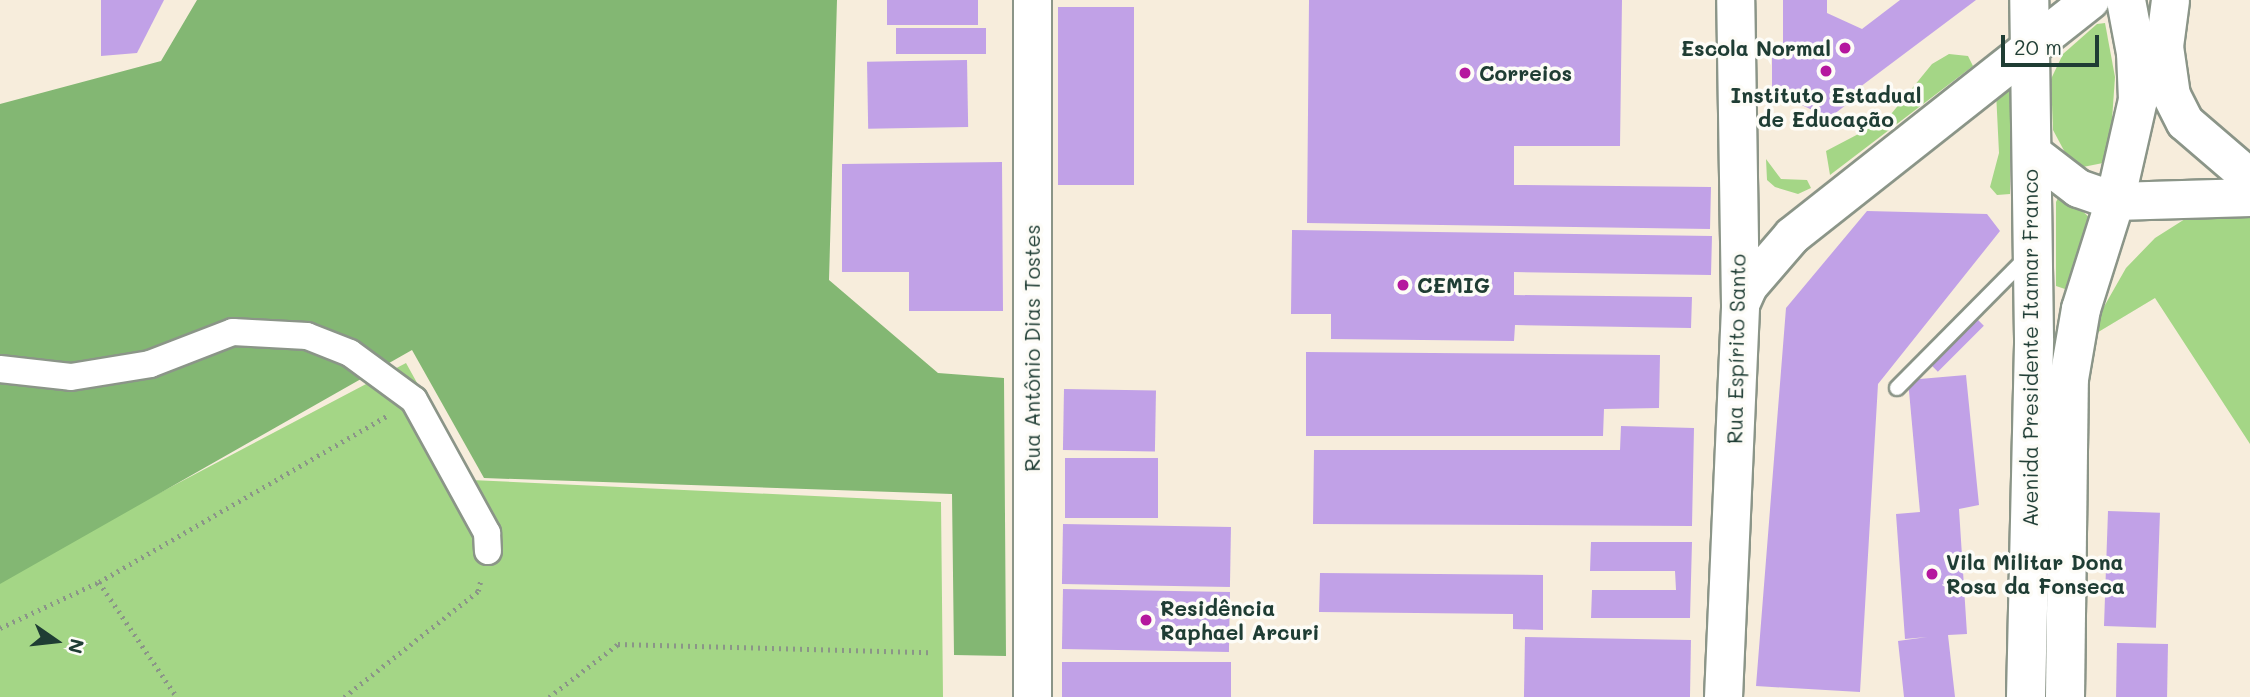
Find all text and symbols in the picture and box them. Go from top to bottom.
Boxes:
scale bar [2005,21,2103,65]
text: 20 m [2014,33,2062,60]
place label: Escola Normal [1681,35,1831,61]
marker: Escola Normal [1837,40,1853,56]
place label: Correios [1479,60,1572,86]
marker: Instituto Estadual de Educação [1818,63,1834,79]
marker: Correios [1457,65,1473,81]
place label: Instituto Estadual de Educação [1731,82,1921,132]
street label: Avenida Presidente Itamar Franco [2017,169,2043,527]
street label: Rua Antônio Dias Tostes [1019,224,1045,472]
street label: Rua Espírito Santo [1722,254,1750,444]
place label: CEMIG [1417,272,1490,298]
marker: CEMIG [1395,277,1411,293]
place label: Vila Militar Dona Rosa da Fonseca [1946,549,2125,599]
marker: Vila Militar Dona Rosa da Fonseca [1924,566,1940,582]
place label: Residência Raphael Arcuri [1160,595,1320,645]
north arrow [21,606,91,676]
marker: Residência Raphael Arcuri [1138,612,1154,628]
text: N [63,636,91,656]

